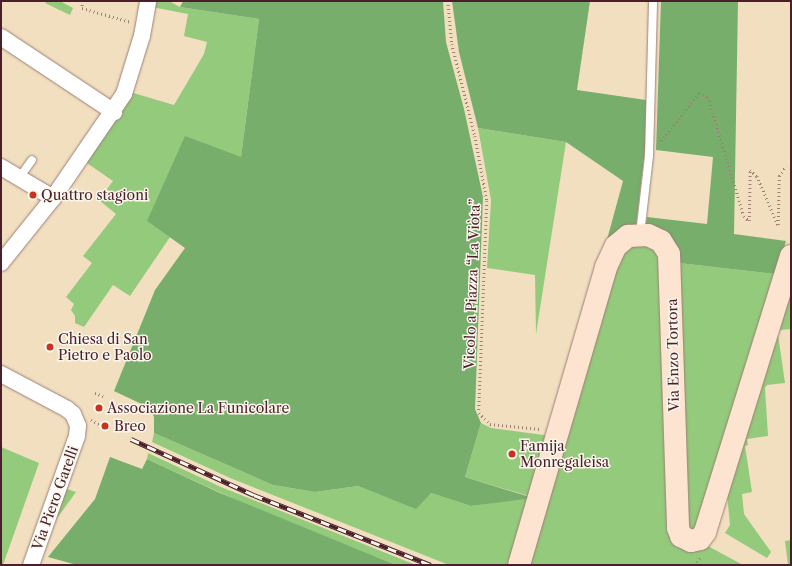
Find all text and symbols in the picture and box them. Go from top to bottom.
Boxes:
place label: Quattro stagioni [41,187,148,203]
marker: Quattro stagioni [28,190,38,200]
street label: Vicolo a Piazza “La Viòta” [461,198,483,370]
street label: Via Enzo Tortora [664,298,682,412]
place label: Chiesa di San Pietro e Paolo [58,331,152,364]
marker: Chiesa di San Pietro e Paolo [45,342,55,352]
place label: Associazione La Funicolare [107,400,290,416]
marker: Associazione La Funicolare [94,403,104,413]
place label: Breo [114,418,146,434]
marker: Breo [99,420,111,432]
place label: Famija Monregaleisa [520,438,609,470]
street label: Via Piero Garelli [28,444,82,552]
marker: Famija Monregaleisa [507,449,517,459]

